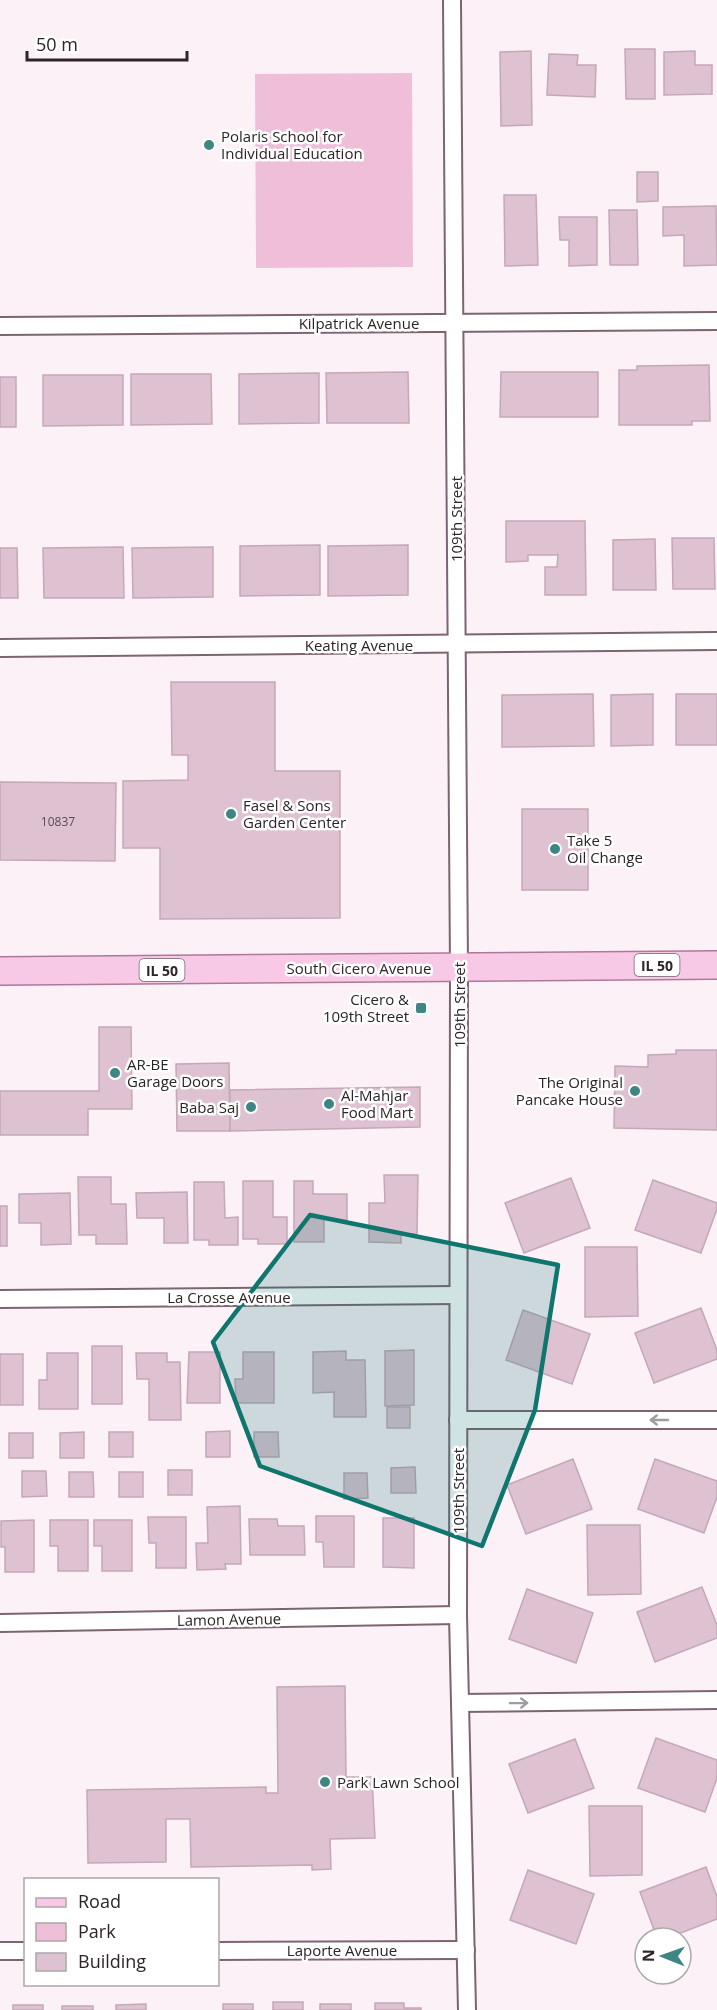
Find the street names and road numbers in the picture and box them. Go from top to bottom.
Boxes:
street label: Kilpatrick Avenue [299,313,419,333]
street label: 109th Street [446,476,466,562]
street label: Keating Avenue [305,635,413,655]
road number: IL 50 [634,954,680,976]
street label: South Cicero Avenue [286,958,432,978]
road number: IL 50 [140,959,184,981]
street label: 109th Street [449,962,469,1048]
street label: La Crosse Avenue [167,1287,291,1307]
street label: 109th Street [448,1448,468,1534]
street label: Lamon Avenue [177,1608,281,1630]
street label: Laporte Avenue [287,1940,397,1960]

